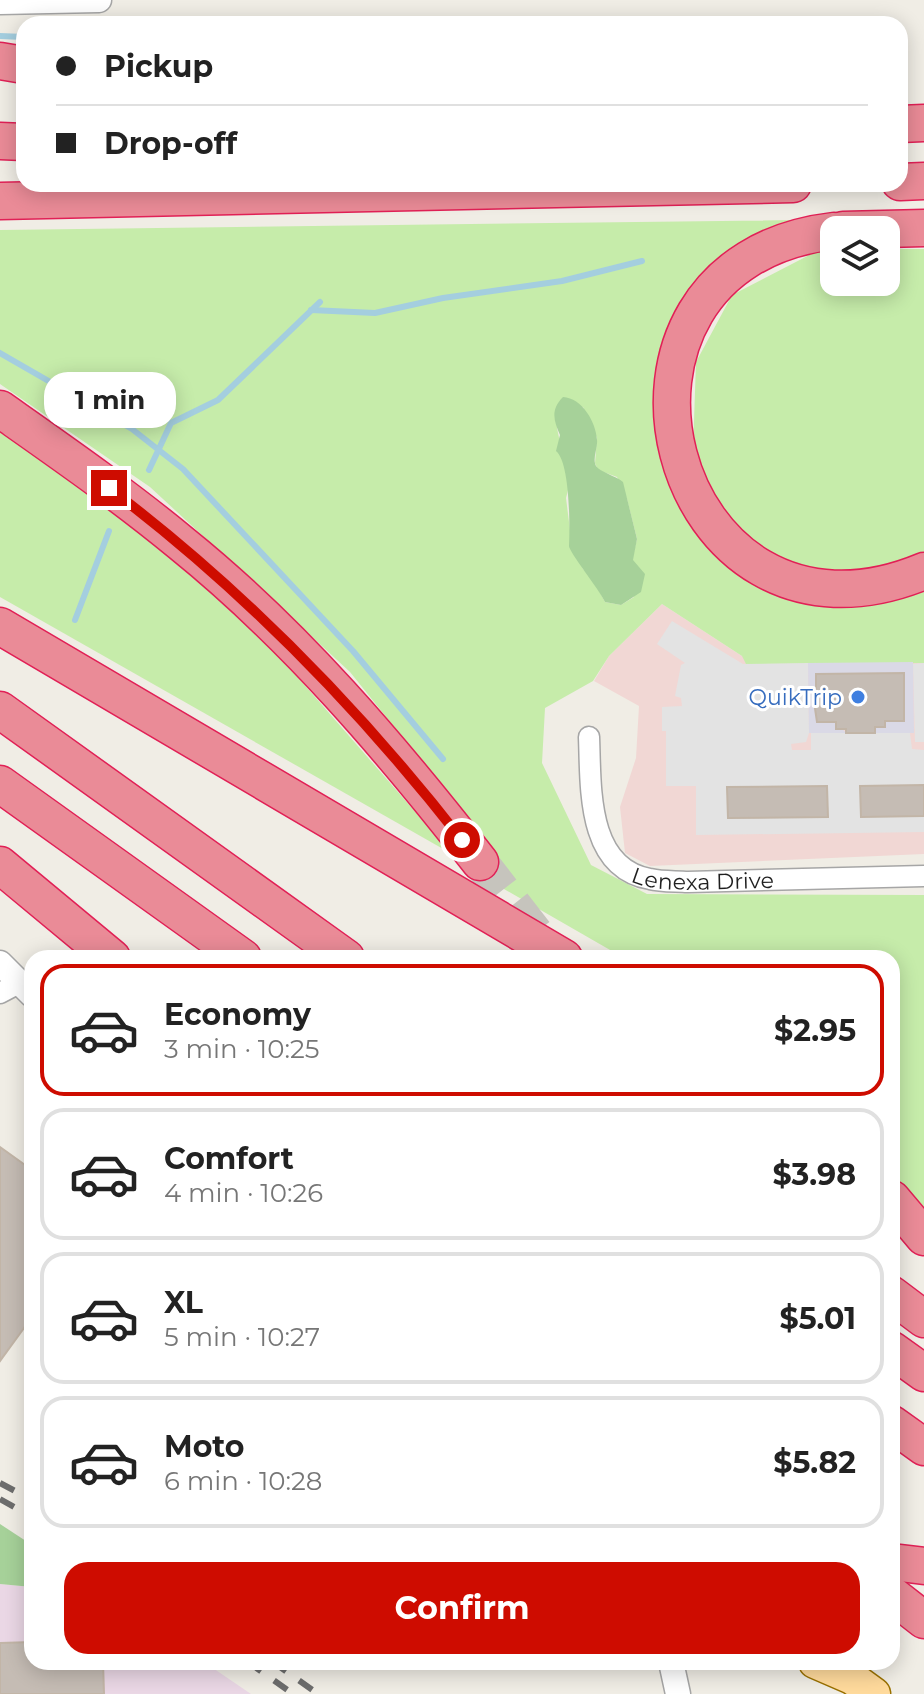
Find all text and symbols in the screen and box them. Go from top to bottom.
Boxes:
text: Pickup [104,48,213,85]
text: Drop-off [104,125,237,162]
map controls [820,216,900,296]
button: layers [820,216,900,296]
callout: 1 min [43,372,175,428]
text: 1 min [75,384,145,416]
route end [91,470,127,506]
place label: QuikTrip [749,684,842,711]
marker: QuikTrip [849,688,867,706]
route start [444,822,480,858]
street label: Lenexa Drive [628,861,774,896]
icon: car [68,994,140,1066]
text: Economy [164,996,311,1033]
text: $2.95 [774,1012,856,1049]
text: 3 min · 10:25 [164,1033,319,1065]
icon: car [68,1138,140,1210]
text: Comfort [164,1140,294,1177]
text: $3.98 [772,1156,856,1193]
text: 4 min · 10:26 [164,1177,323,1209]
icon: car [68,1282,140,1354]
text: XL [164,1284,203,1321]
text: $5.01 [780,1300,856,1337]
text: 5 min · 10:27 [164,1321,320,1353]
icon: car [68,1426,140,1498]
text: Moto [164,1428,245,1465]
text: $5.82 [773,1444,856,1481]
text: 6 min · 10:28 [164,1465,322,1497]
button: Confirm [64,1562,860,1654]

